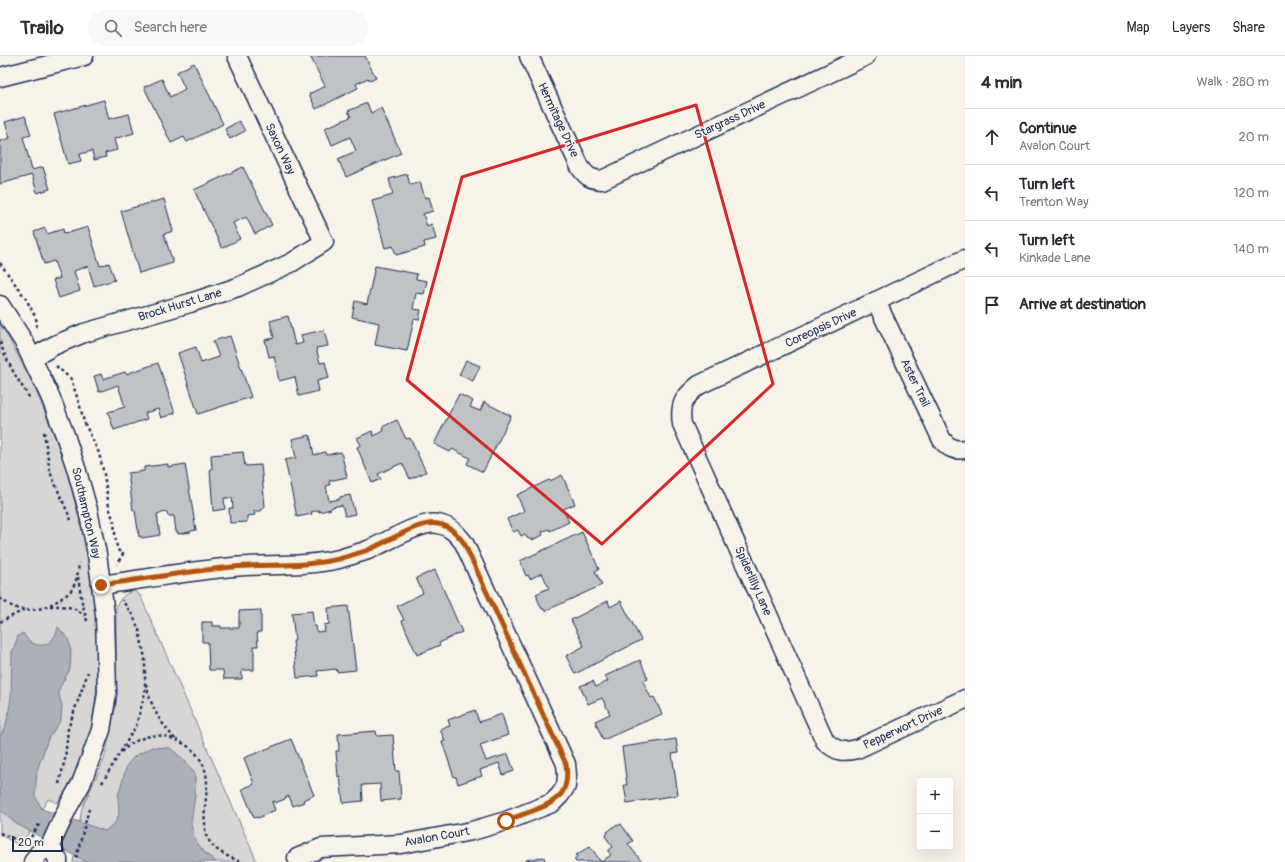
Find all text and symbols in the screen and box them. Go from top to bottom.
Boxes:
search box [88,10,368,46]
text: Trailo [20,16,64,40]
icon: search [102,17,124,39]
text: Search here [134,18,207,37]
text: Map [1127,19,1150,36]
text: Layers [1172,19,1210,36]
text: Share [1232,19,1265,36]
text: 4 min [981,72,1022,93]
text: Walk · 280 m [1196,74,1269,90]
street label: Hermitage Drive [534,80,582,160]
street label: Stargrass Drive [692,97,768,143]
text: Continue [1019,119,1077,138]
street label: Saxon Way [262,121,298,177]
icon: ahead [981,126,1003,148]
text: 20 m [1238,129,1269,145]
text: Avalon Court [1019,138,1090,154]
text: Turn left [1019,175,1075,194]
icon: left [981,182,1003,204]
text: 120 m [1233,185,1269,201]
text: Trenton Way [1019,194,1089,210]
text: Turn left [1019,231,1075,250]
icon: left [981,238,1003,260]
text: 140 m [1233,241,1269,257]
text: Kinkade Lane [1019,250,1090,266]
street label: Brock Hurst Lane [136,285,224,325]
icon: arrive [981,294,1003,316]
text: Arrive at destination [1019,295,1146,314]
street label: Coreopsis Drive [783,305,859,351]
street label: Aster Trail [897,356,933,410]
street label: Southampton Way [68,466,104,560]
street label: Spiderlilly Lane [731,544,775,618]
route end [92,576,110,594]
street label: Pepperwort Drive [861,703,945,753]
map controls [917,778,953,850]
button: + [917,778,953,814]
route start [497,812,515,830]
button: − [917,814,953,850]
street label: Avalon Court [403,824,471,850]
scale bar [12,834,63,853]
text: 20 m [18,836,44,849]

